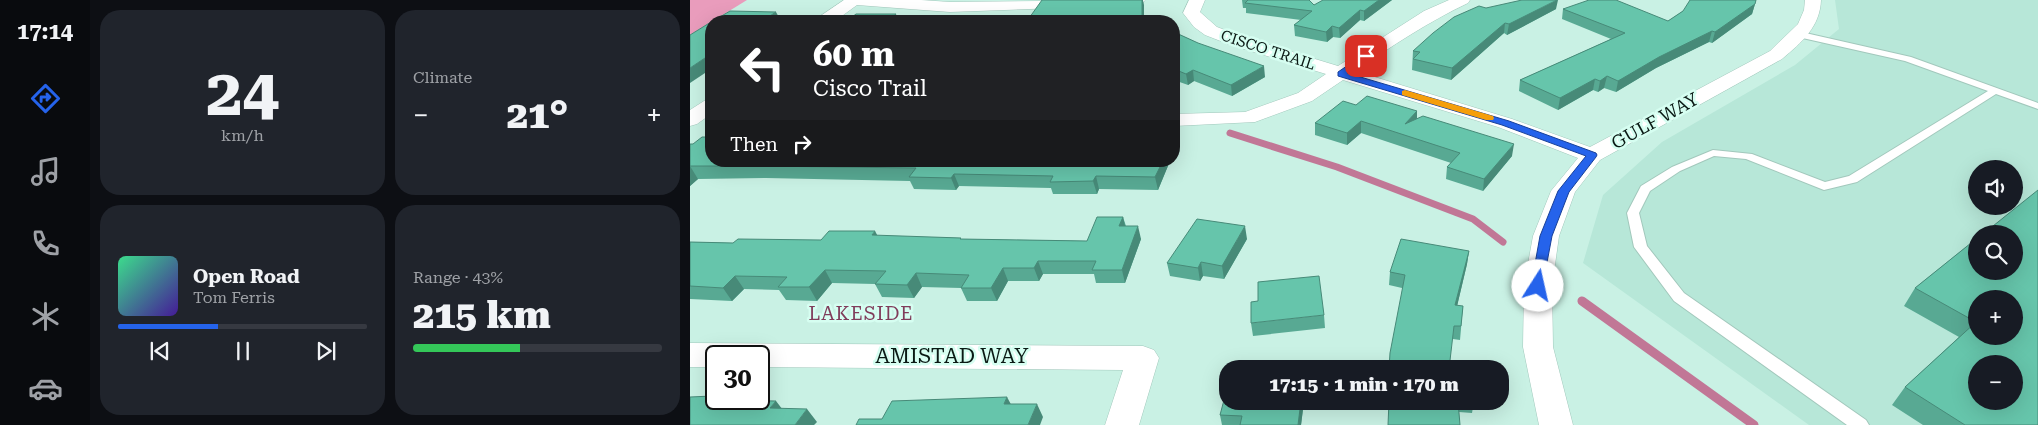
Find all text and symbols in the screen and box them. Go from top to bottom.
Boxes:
text: 17:14 [17,19,73,44]
street label: CISCO TRAIL [1219,26,1317,74]
text: 60 m [813,34,895,75]
icon: left [730,35,795,100]
pin [1345,35,1387,77]
icon: arrive [1352,42,1380,70]
text: 24 [206,55,279,131]
text: Climate [413,68,472,87]
text: Cisco Trail [813,76,927,101]
icon: directions [28,81,63,116]
street label: GULF WAY [1607,88,1703,153]
text: 21° [507,93,568,137]
text: − [413,99,429,132]
text: + [646,99,662,132]
text: km/h [221,126,264,145]
icon: right [788,130,816,158]
text: Then [730,133,778,156]
icon: music [28,154,63,189]
map controls [1968,160,2023,410]
button: sound [1968,160,2023,215]
button: search [1968,225,2023,280]
icon: phone [28,226,63,261]
position arrow [1511,259,1563,311]
text: Open Road [193,265,300,288]
text: Range · 43% [413,268,503,287]
text: Tom Ferris [193,288,275,307]
button: + [1968,290,2023,345]
text: 215 km [413,293,551,337]
icon: climate [28,299,63,334]
district label: LAKESIDE [808,302,914,325]
icon: previous [146,337,174,365]
icon: pause [229,337,257,365]
icon: next [312,337,340,365]
street label: AMISTAD WAY [875,344,1029,368]
speed limit sign: 30 [705,345,770,410]
button: − [1968,355,2023,410]
icon: car [28,371,63,406]
text: 17:15 · 1 min · 170 m [1269,373,1459,396]

